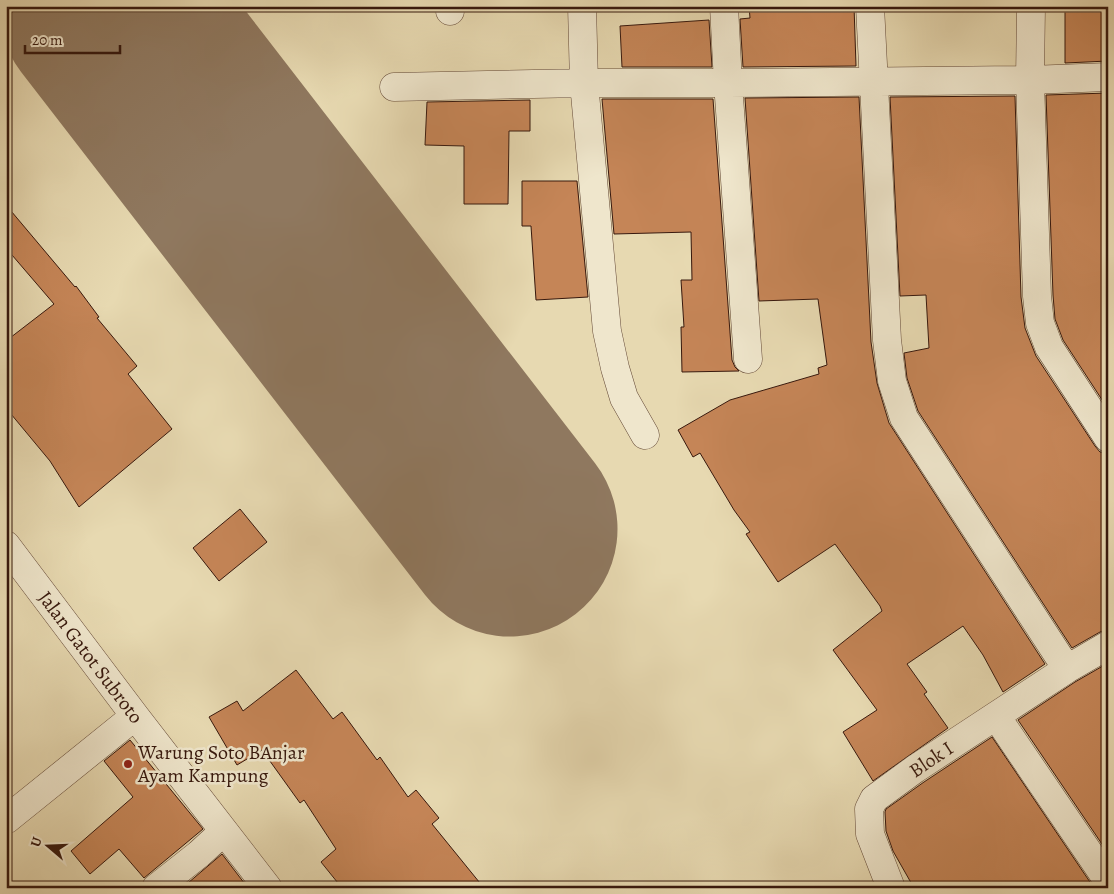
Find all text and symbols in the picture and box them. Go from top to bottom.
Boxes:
scale bar [25,22,120,54]
text: 20 m [32,30,63,50]
street label: Jalan Gatot Subroto [32,585,149,729]
street label: Blok I [904,735,959,784]
place label: Warung Soto BAnjar Ayam Kampung [137,739,305,789]
marker: Warung Soto BAnjar Ayam Kampung [122,758,134,770]
north arrow [22,822,72,872]
text: U [26,834,47,849]

